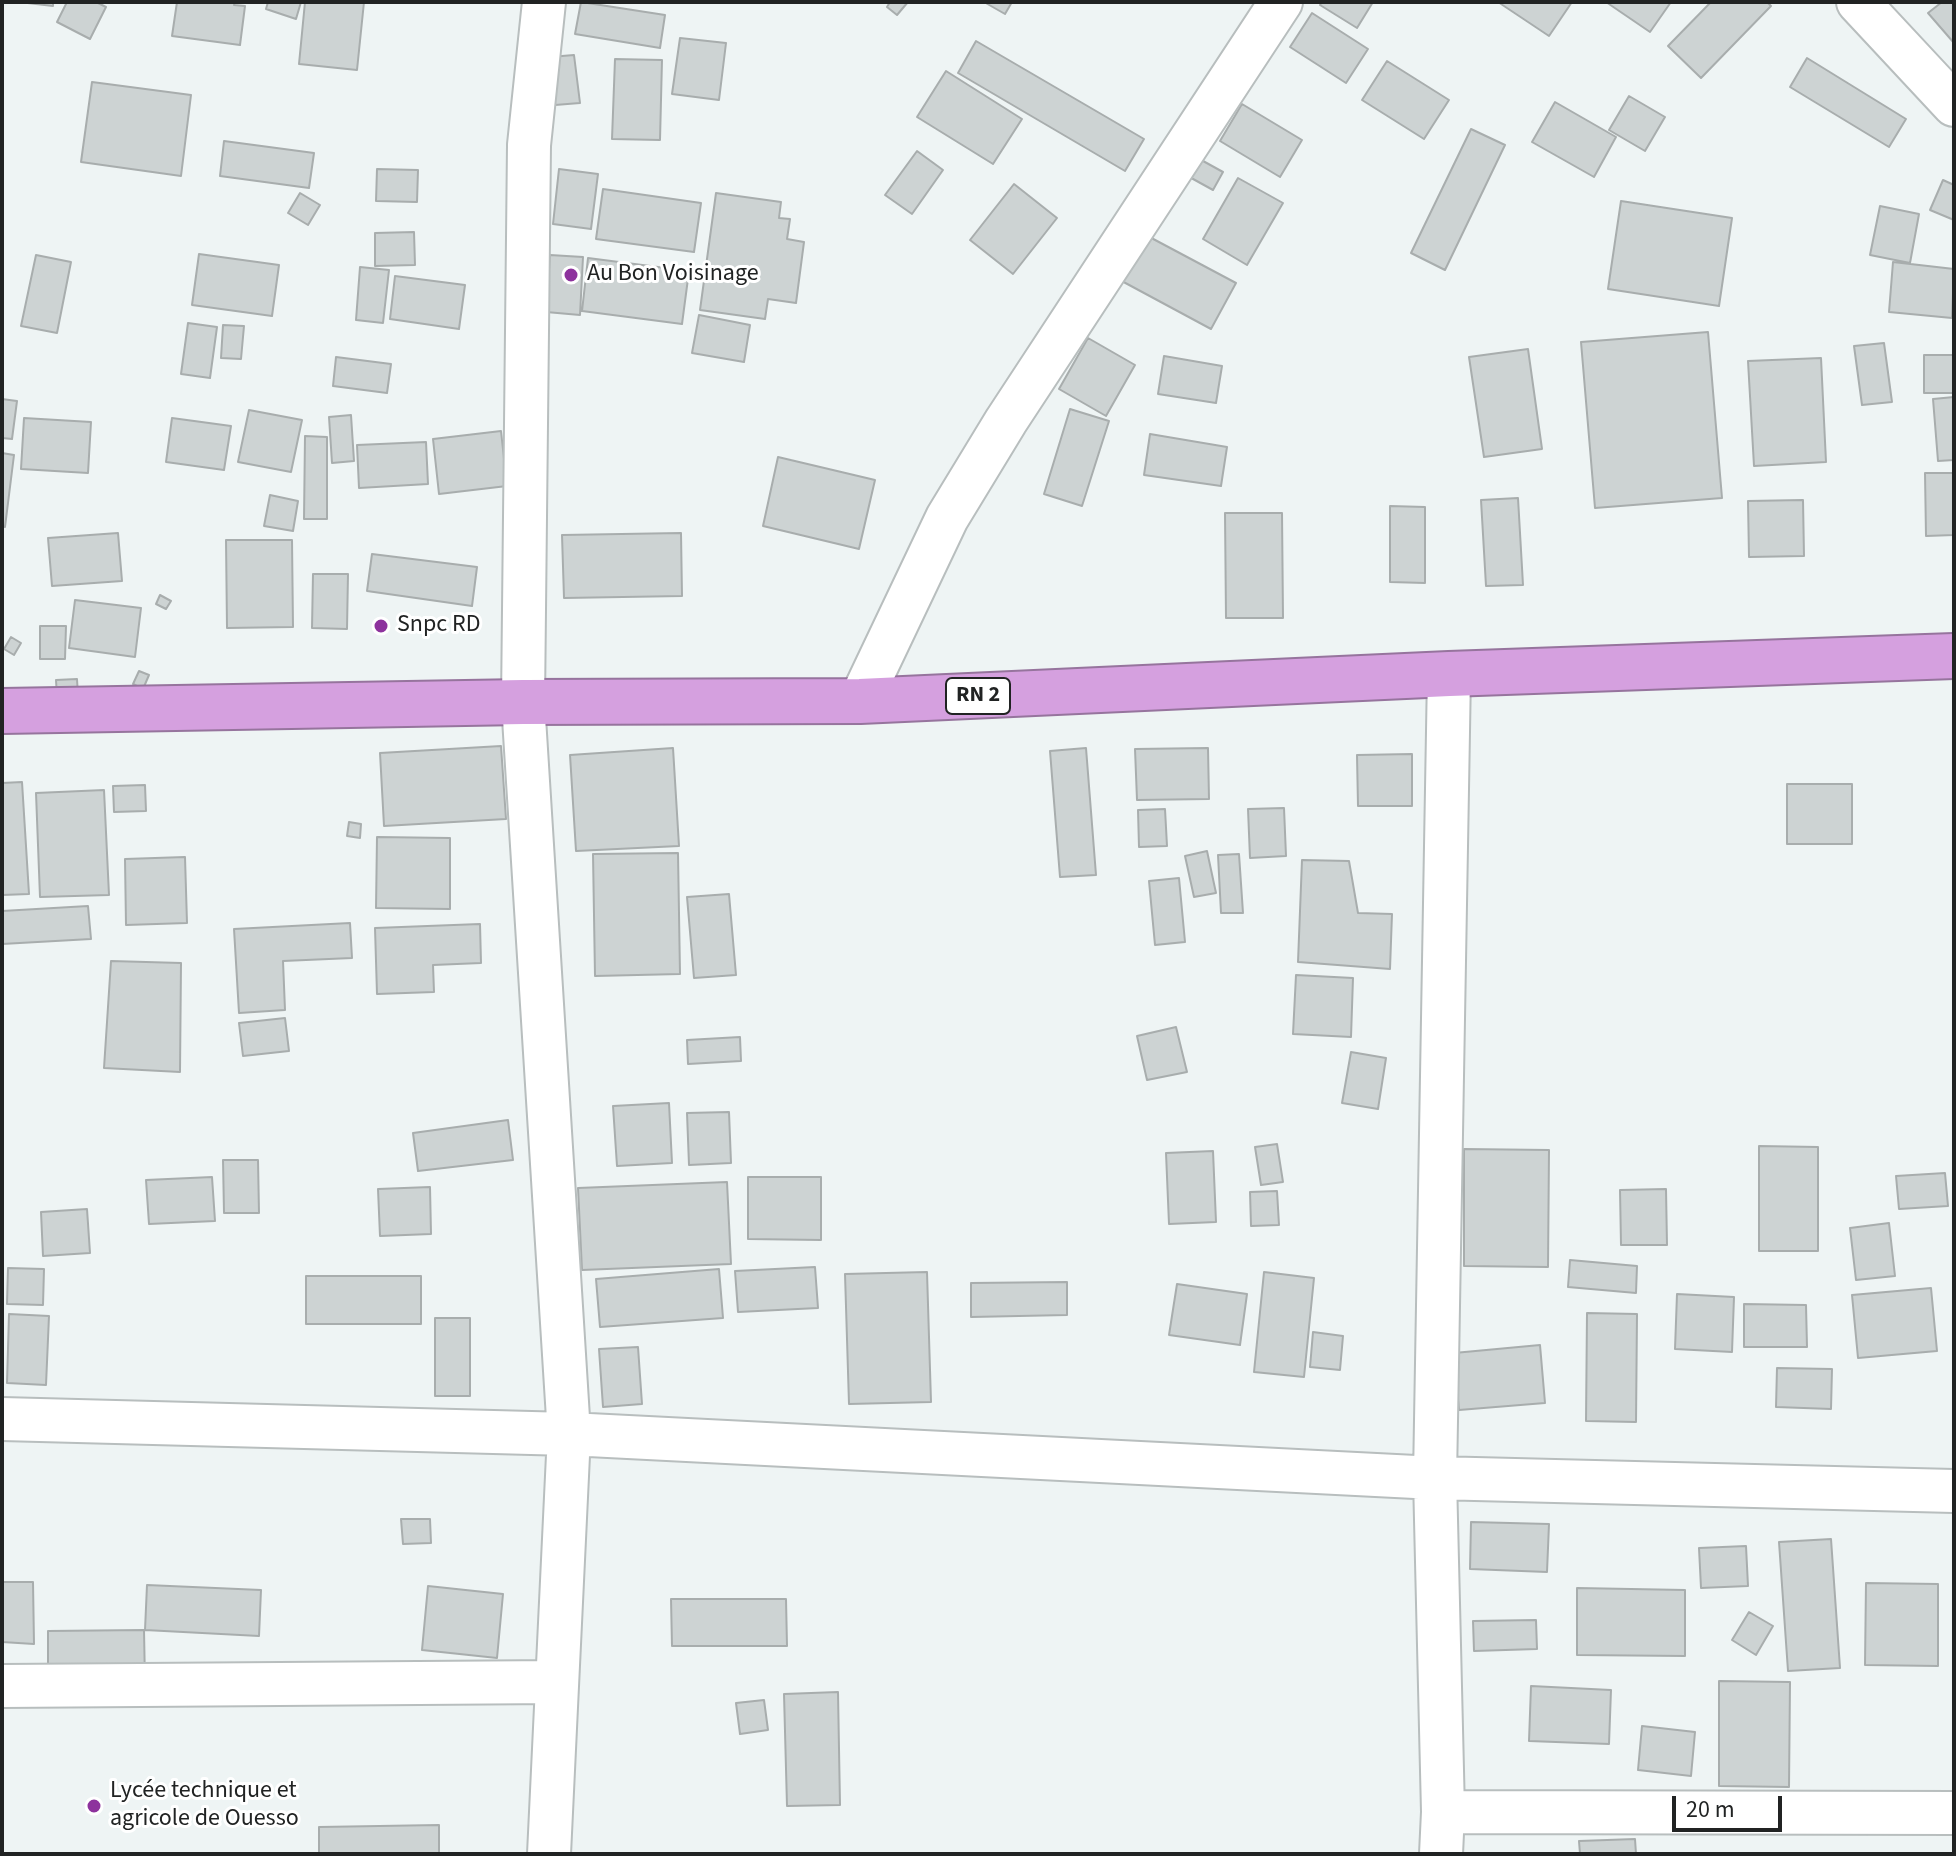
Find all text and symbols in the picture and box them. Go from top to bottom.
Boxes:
place label: Au Bon Voisinage [587,261,759,289]
marker: Au Bon Voisinage [562,266,580,284]
place label: Snpc RD [397,612,480,640]
marker: Snpc RD [372,617,390,635]
road number: RN 2 [946,678,1010,714]
place label: Lycée technique et agricole de Ouesso [110,1778,299,1834]
scale bar [1676,1780,1786,1830]
text: 20 m [1686,1792,1735,1827]
marker: Lycée technique et agricole de Ouesso [85,1797,103,1815]

